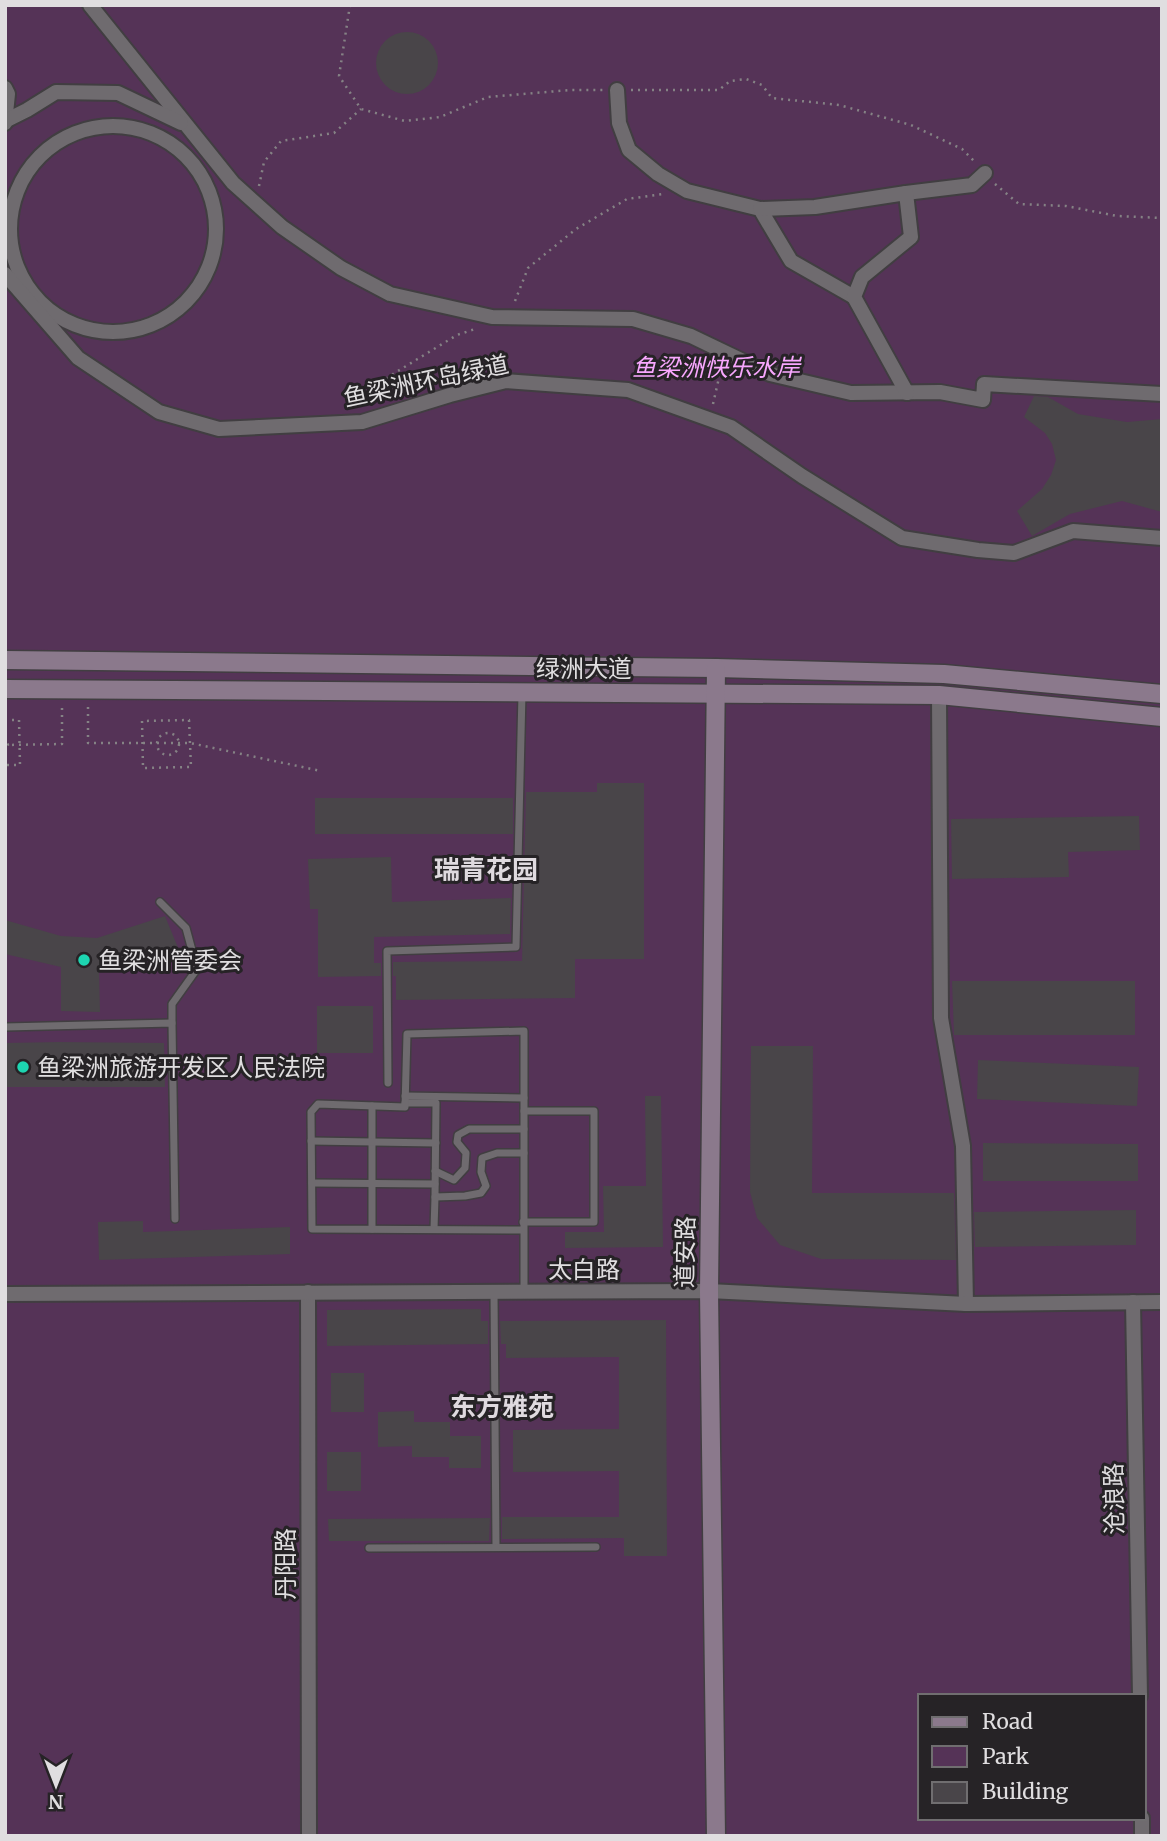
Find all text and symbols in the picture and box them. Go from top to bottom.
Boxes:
street label: 鱼梁洲环岛绿道 [341,348,511,414]
park label: 鱼梁洲快乐水岸 [632,352,802,383]
street label: 绿洲大道 [536,653,632,684]
district label: 瑞青花园 [434,853,538,886]
place label: 鱼梁洲管委会 [98,945,242,976]
marker: 鱼梁洲管委会 [76,952,92,968]
place label: 鱼梁洲旅游开发区人民法院 [37,1052,325,1083]
marker: 鱼梁洲旅游开发区人民法院 [15,1059,31,1075]
street label: 道安路 [669,1216,701,1288]
street label: 太白路 [548,1254,620,1285]
district label: 东方雅苑 [450,1390,554,1423]
street label: 沧浪路 [1098,1463,1130,1535]
street label: 丹阳路 [270,1528,301,1600]
legend [918,1694,1146,1820]
text: Road [982,1708,1033,1735]
text: Park [982,1743,1029,1770]
north arrow [21,1750,91,1820]
text: Building [982,1778,1069,1805]
text: N [48,1790,64,1814]

